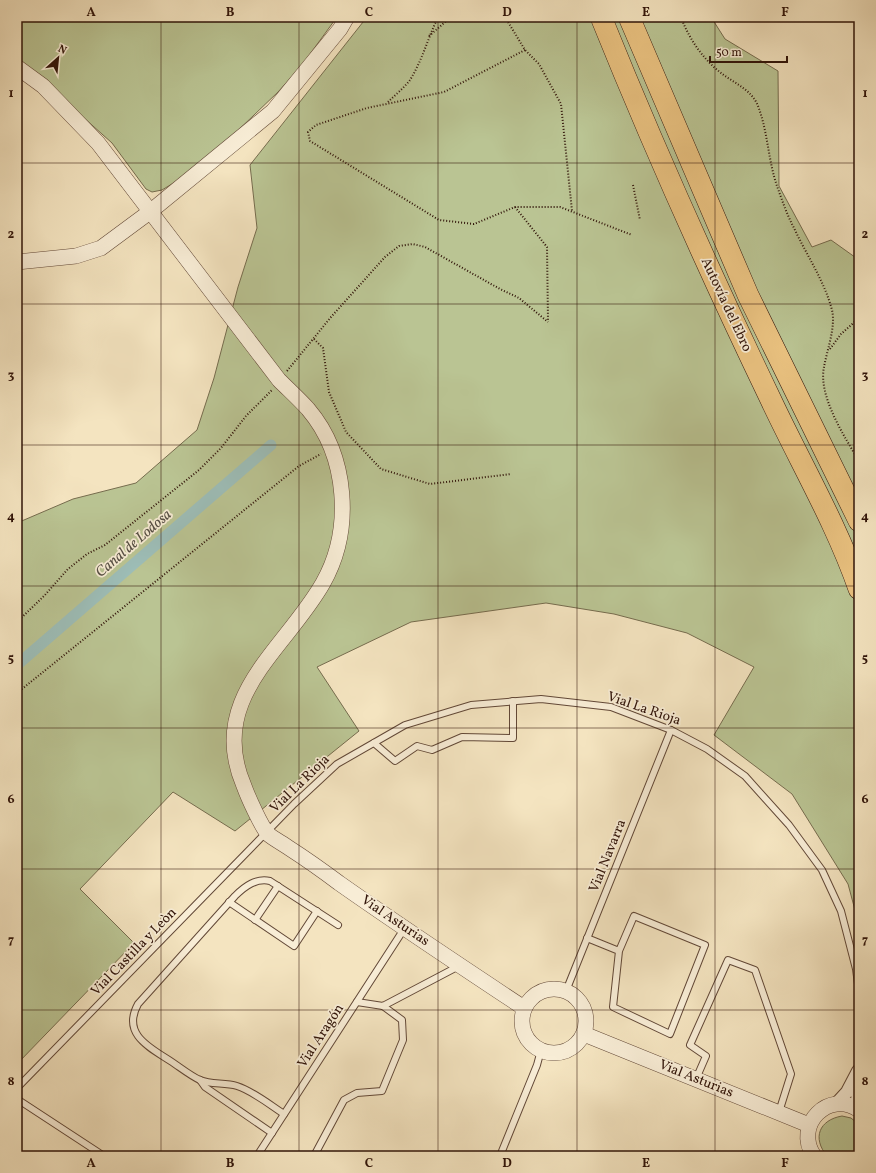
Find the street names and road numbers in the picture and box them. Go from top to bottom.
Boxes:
street label: Autovía del Ebro [696,255,756,355]
street label: Vial La Rioja [605,688,683,731]
street label: Vial La Rioja [266,750,334,818]
street label: Vial Navarra [585,817,631,895]
street label: Vial Asturias [357,891,433,951]
street label: Vial Castilla y Leòn [87,904,181,1000]
street label: Vial Aragón [293,1000,349,1072]
street label: Vial Asturias [656,1055,736,1103]

